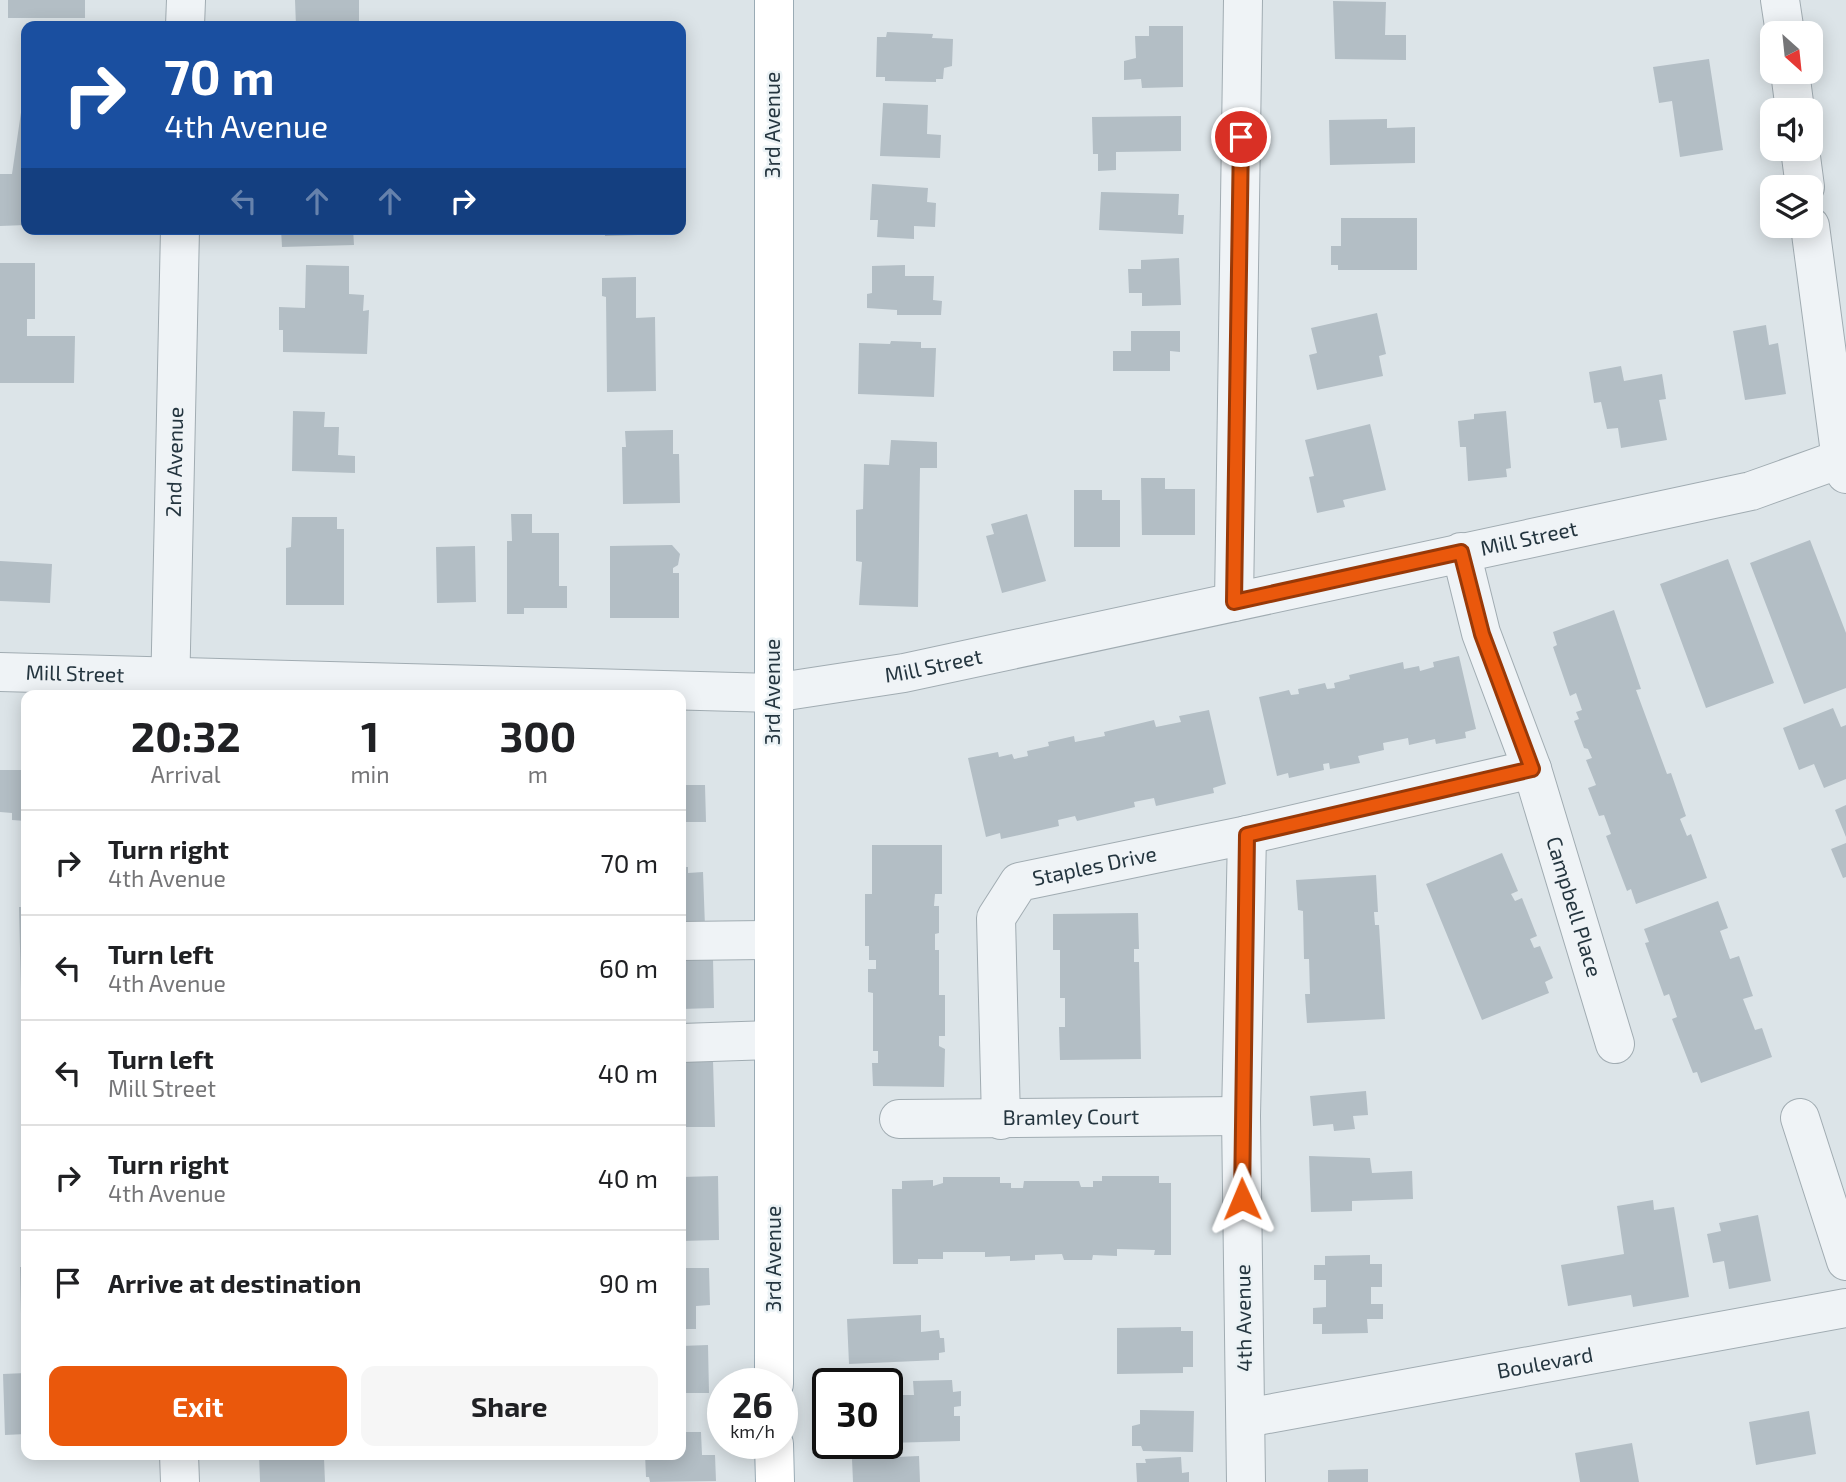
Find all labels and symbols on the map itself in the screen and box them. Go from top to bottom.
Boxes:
north arrow [1760,21,1824,84]
street label: 3rd Avenue [759,72,784,178]
pin [1211,107,1271,167]
street label: 2nd Avenue [160,406,187,518]
street label: Mill Street [1478,515,1579,560]
street label: 3rd Avenue [759,639,784,745]
street label: Mill Street [883,643,984,687]
street label: Mill Street [25,659,125,686]
street label: Campbell Place [1542,833,1608,980]
street label: Staples Drive [1030,840,1159,890]
street label: Bramley Court [1003,1103,1139,1129]
position arrow [1205,1162,1279,1236]
street label: 3rd Avenue [760,1206,785,1312]
street label: 4th Avenue [1229,1264,1256,1372]
street label: Boulevard [1495,1341,1595,1383]
speed limit sign: 30 [812,1368,903,1459]

